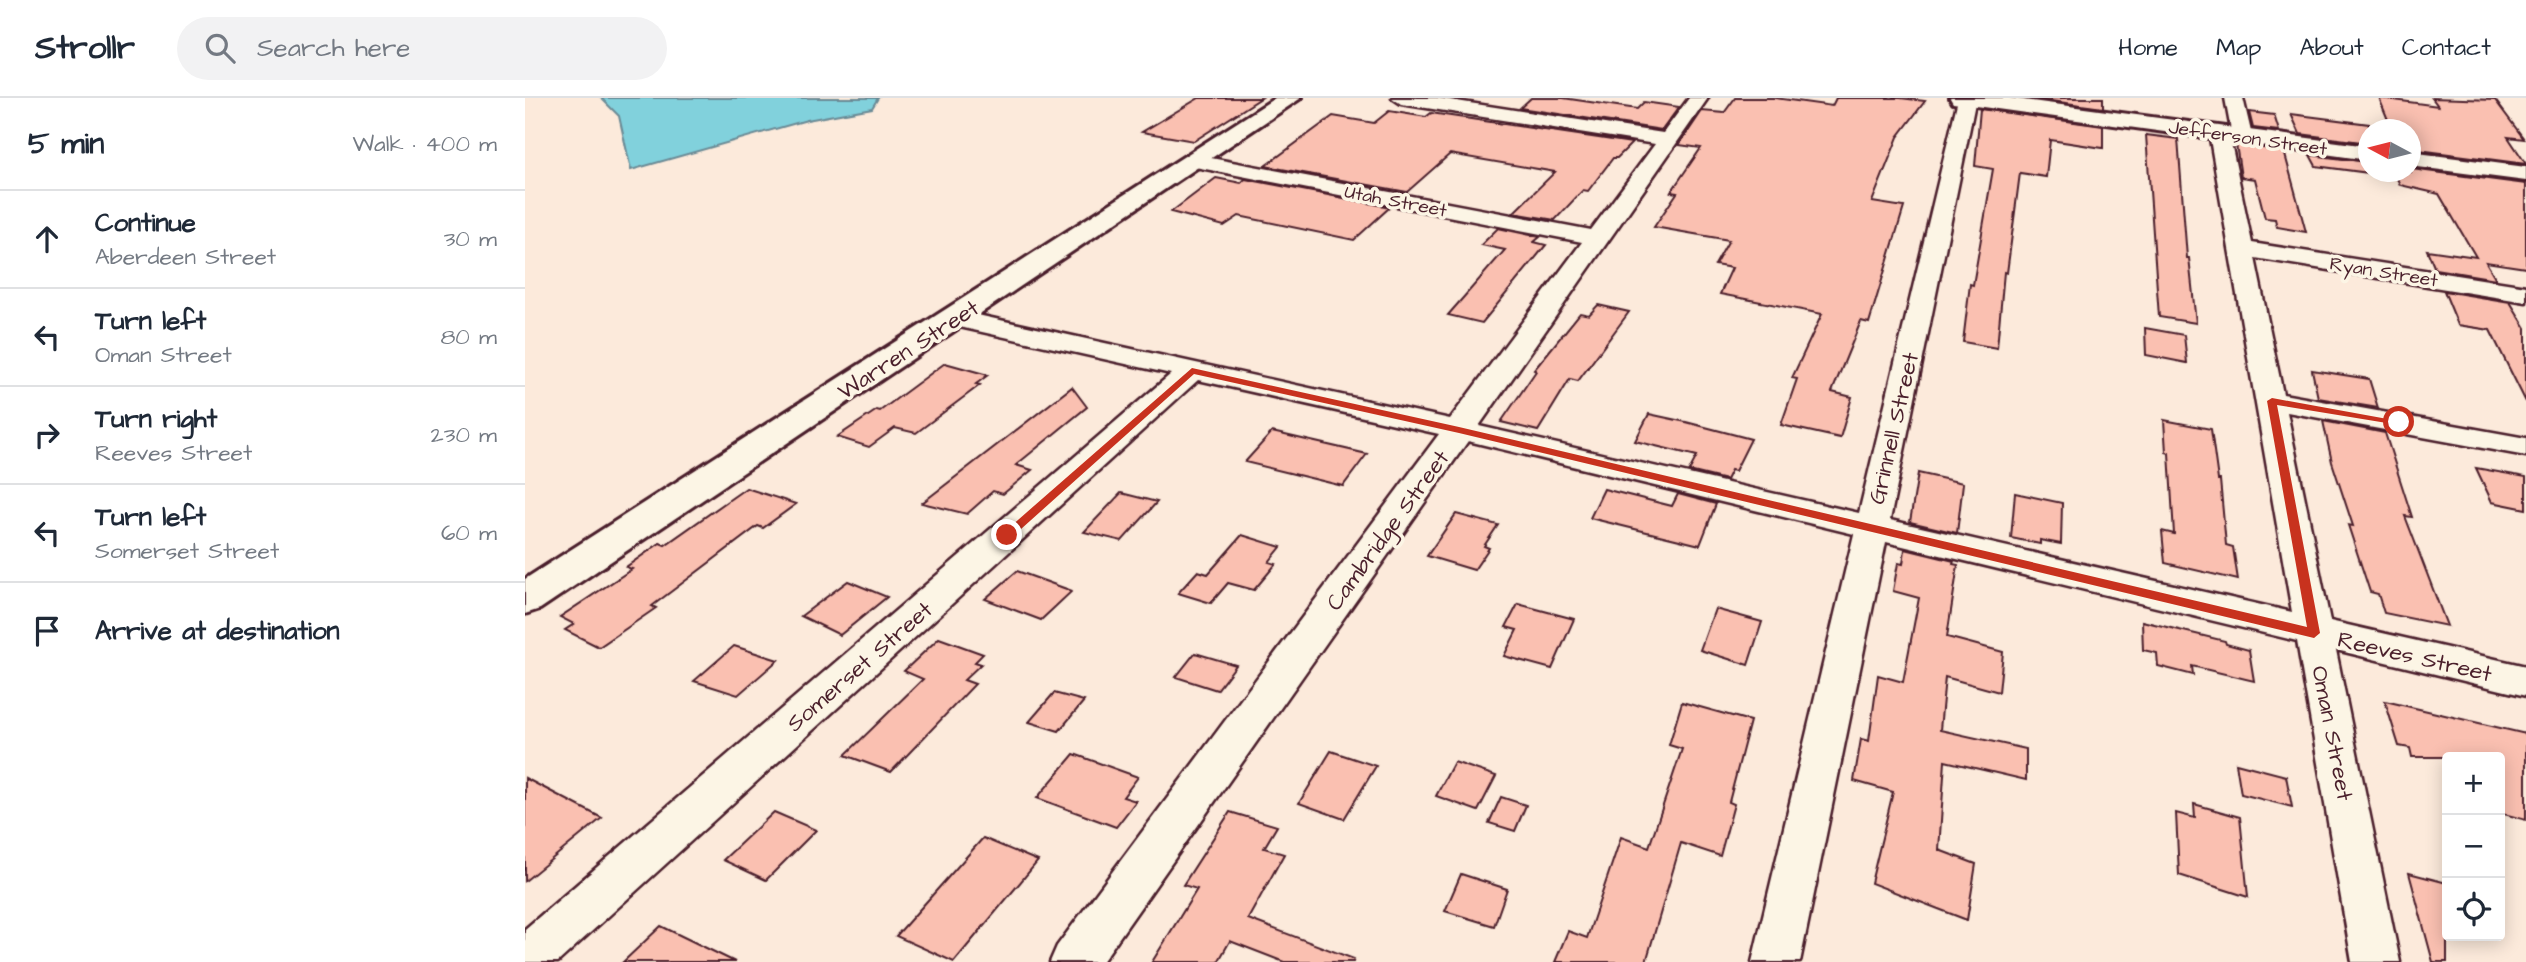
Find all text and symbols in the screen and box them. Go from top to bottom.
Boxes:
search box [177,17,667,80]
text: Strollr [35,25,135,71]
icon: search [201,29,239,67]
text: Search here [257,30,410,66]
text: Home [2118,31,2178,65]
text: Map [2216,31,2261,65]
text: About [2299,31,2364,65]
text: Contact [2402,31,2491,65]
street label: Jefferson Street [2167,114,2329,163]
north arrow [2358,119,2421,182]
text: 5 min [28,123,104,165]
text: Walk · 400 m [352,128,497,160]
street label: Utah Street [1342,178,1449,225]
text: Continue [95,205,196,241]
icon: ahead [28,220,66,258]
text: 30 m [444,223,497,255]
text: Aberdeen Street [95,241,276,273]
street label: Ryan Street [2327,251,2440,295]
street label: Warren Street [832,292,986,408]
text: Turn left [95,303,206,339]
icon: left [28,318,66,356]
text: 80 m [440,321,497,353]
text: Oman Street [95,339,232,371]
street label: Grinnell Street [1861,348,1927,507]
text: Turn right [95,401,217,437]
route start [2383,406,2414,437]
icon: right [28,416,66,454]
text: 230 m [431,419,497,451]
text: Reeves Street [95,437,252,469]
street label: Cambridge Street [1319,443,1458,618]
text: Turn left [95,499,206,535]
icon: left [28,514,66,552]
text: 60 m [441,517,497,549]
route end [991,519,1022,550]
text: Somerset Street [95,535,279,567]
street label: Somerset Street [780,594,940,739]
icon: arrive [28,612,66,650]
text: Arrive at destination [95,613,340,649]
street label: Reeves Street [2335,624,2496,690]
street label: Oman Street [2303,663,2361,804]
map controls [2442,752,2505,941]
button: + [2442,752,2505,815]
button: − [2442,815,2505,878]
button: locate [2442,878,2505,941]

